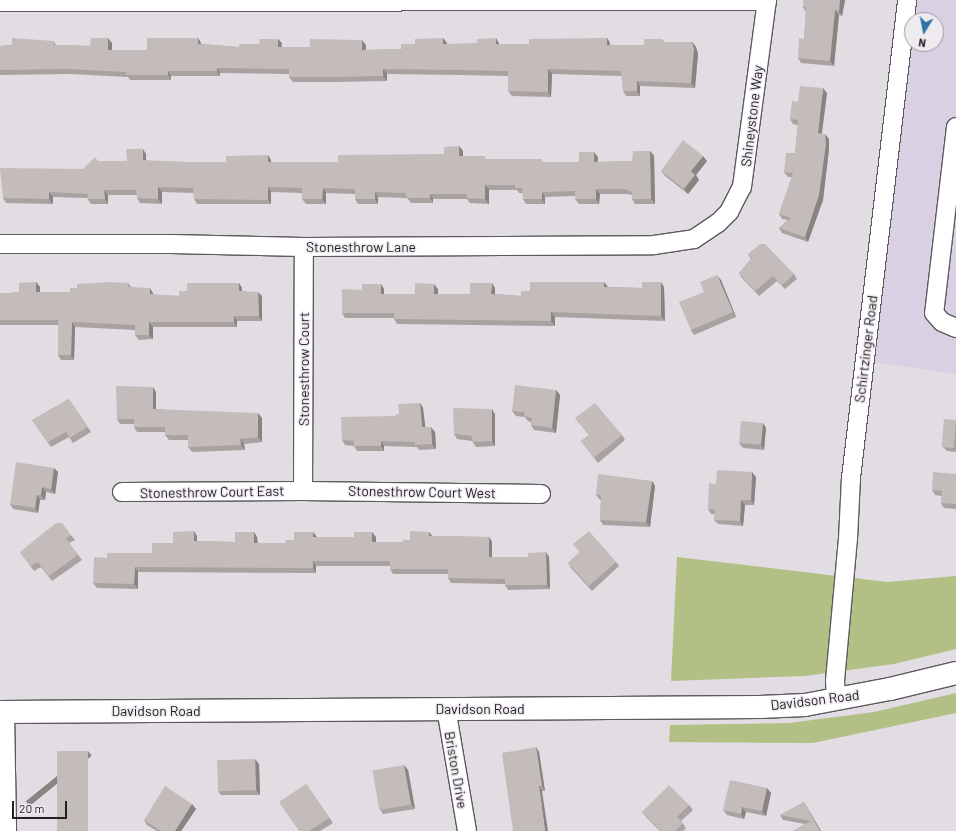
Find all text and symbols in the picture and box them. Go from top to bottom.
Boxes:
north arrow [904,12,944,52]
text: N [917,36,927,50]
street label: Shineystone Way [737,64,767,168]
street label: Stonesthrow Lane [306,239,416,255]
street label: Schirtzinger Road [851,294,881,404]
street label: Stonesthrow Court [296,312,312,426]
street label: Stonesthrow Court East [140,482,284,502]
street label: Stonesthrow Court West [348,482,496,502]
street label: Davidson Road [770,686,860,714]
street label: Davidson Road [435,701,525,717]
street label: Davidson Road [111,703,201,719]
street label: Briston Drive [441,730,471,810]
scale bar [14,793,69,819]
text: 20 m [19,801,45,815]

